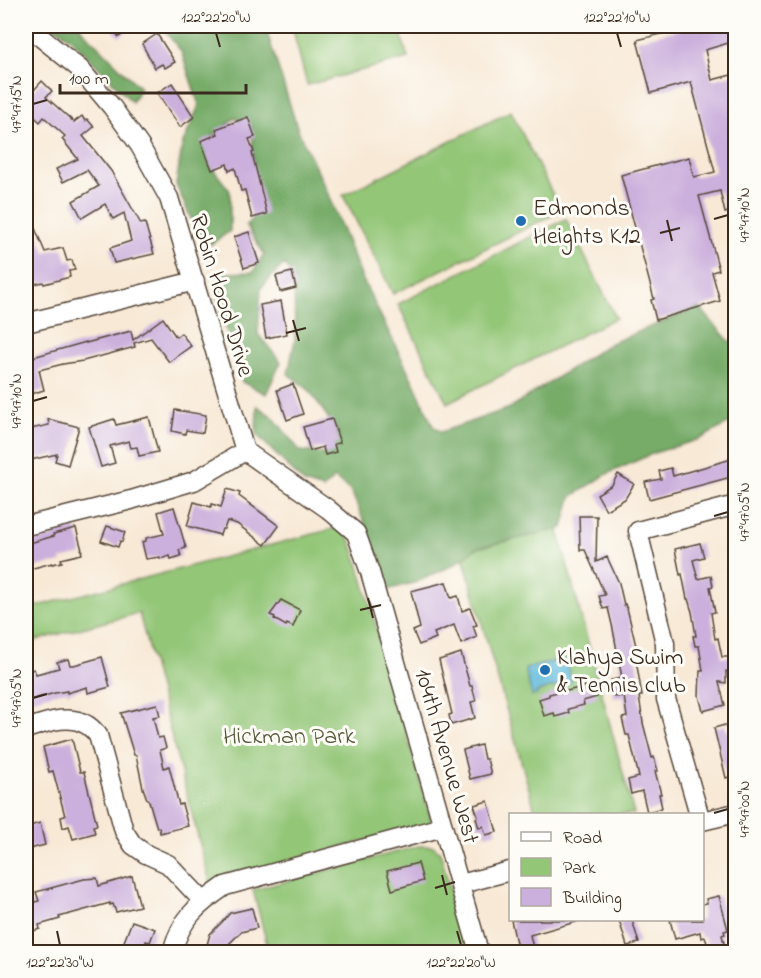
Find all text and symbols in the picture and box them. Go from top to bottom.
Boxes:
text: 122°22'20"W [181,7,251,29]
text: 122°22'10"W [584,7,650,29]
scale bar [60,57,246,95]
text: 100 m [69,67,109,93]
text: 47°47'15"N [6,75,28,133]
text: 47°47'10"N [734,187,756,243]
place label: Edmonds Heights K12 [533,192,641,255]
street label: Robin Hood Drive [179,210,262,382]
marker: Edmonds Heights K12 [514,214,528,228]
text: 47°47'10"N [6,373,28,429]
text: 47°47'05"N [734,482,756,542]
place label: Klahya Swim & Tennis club [557,641,686,704]
marker: Klahya Swim & Tennis club [538,663,552,677]
street label: 104th Avenue West [404,665,487,848]
text: 47°47'05"N [6,668,28,728]
park label: Hickman Park [223,720,356,755]
text: 47°47'00"N [734,781,756,837]
legend [509,813,704,921]
text: Road [563,826,602,852]
text: Park [563,856,596,882]
text: Building [562,886,622,913]
text: 122°22'30"W [26,952,94,974]
text: 122°22'20"W [426,952,496,974]

